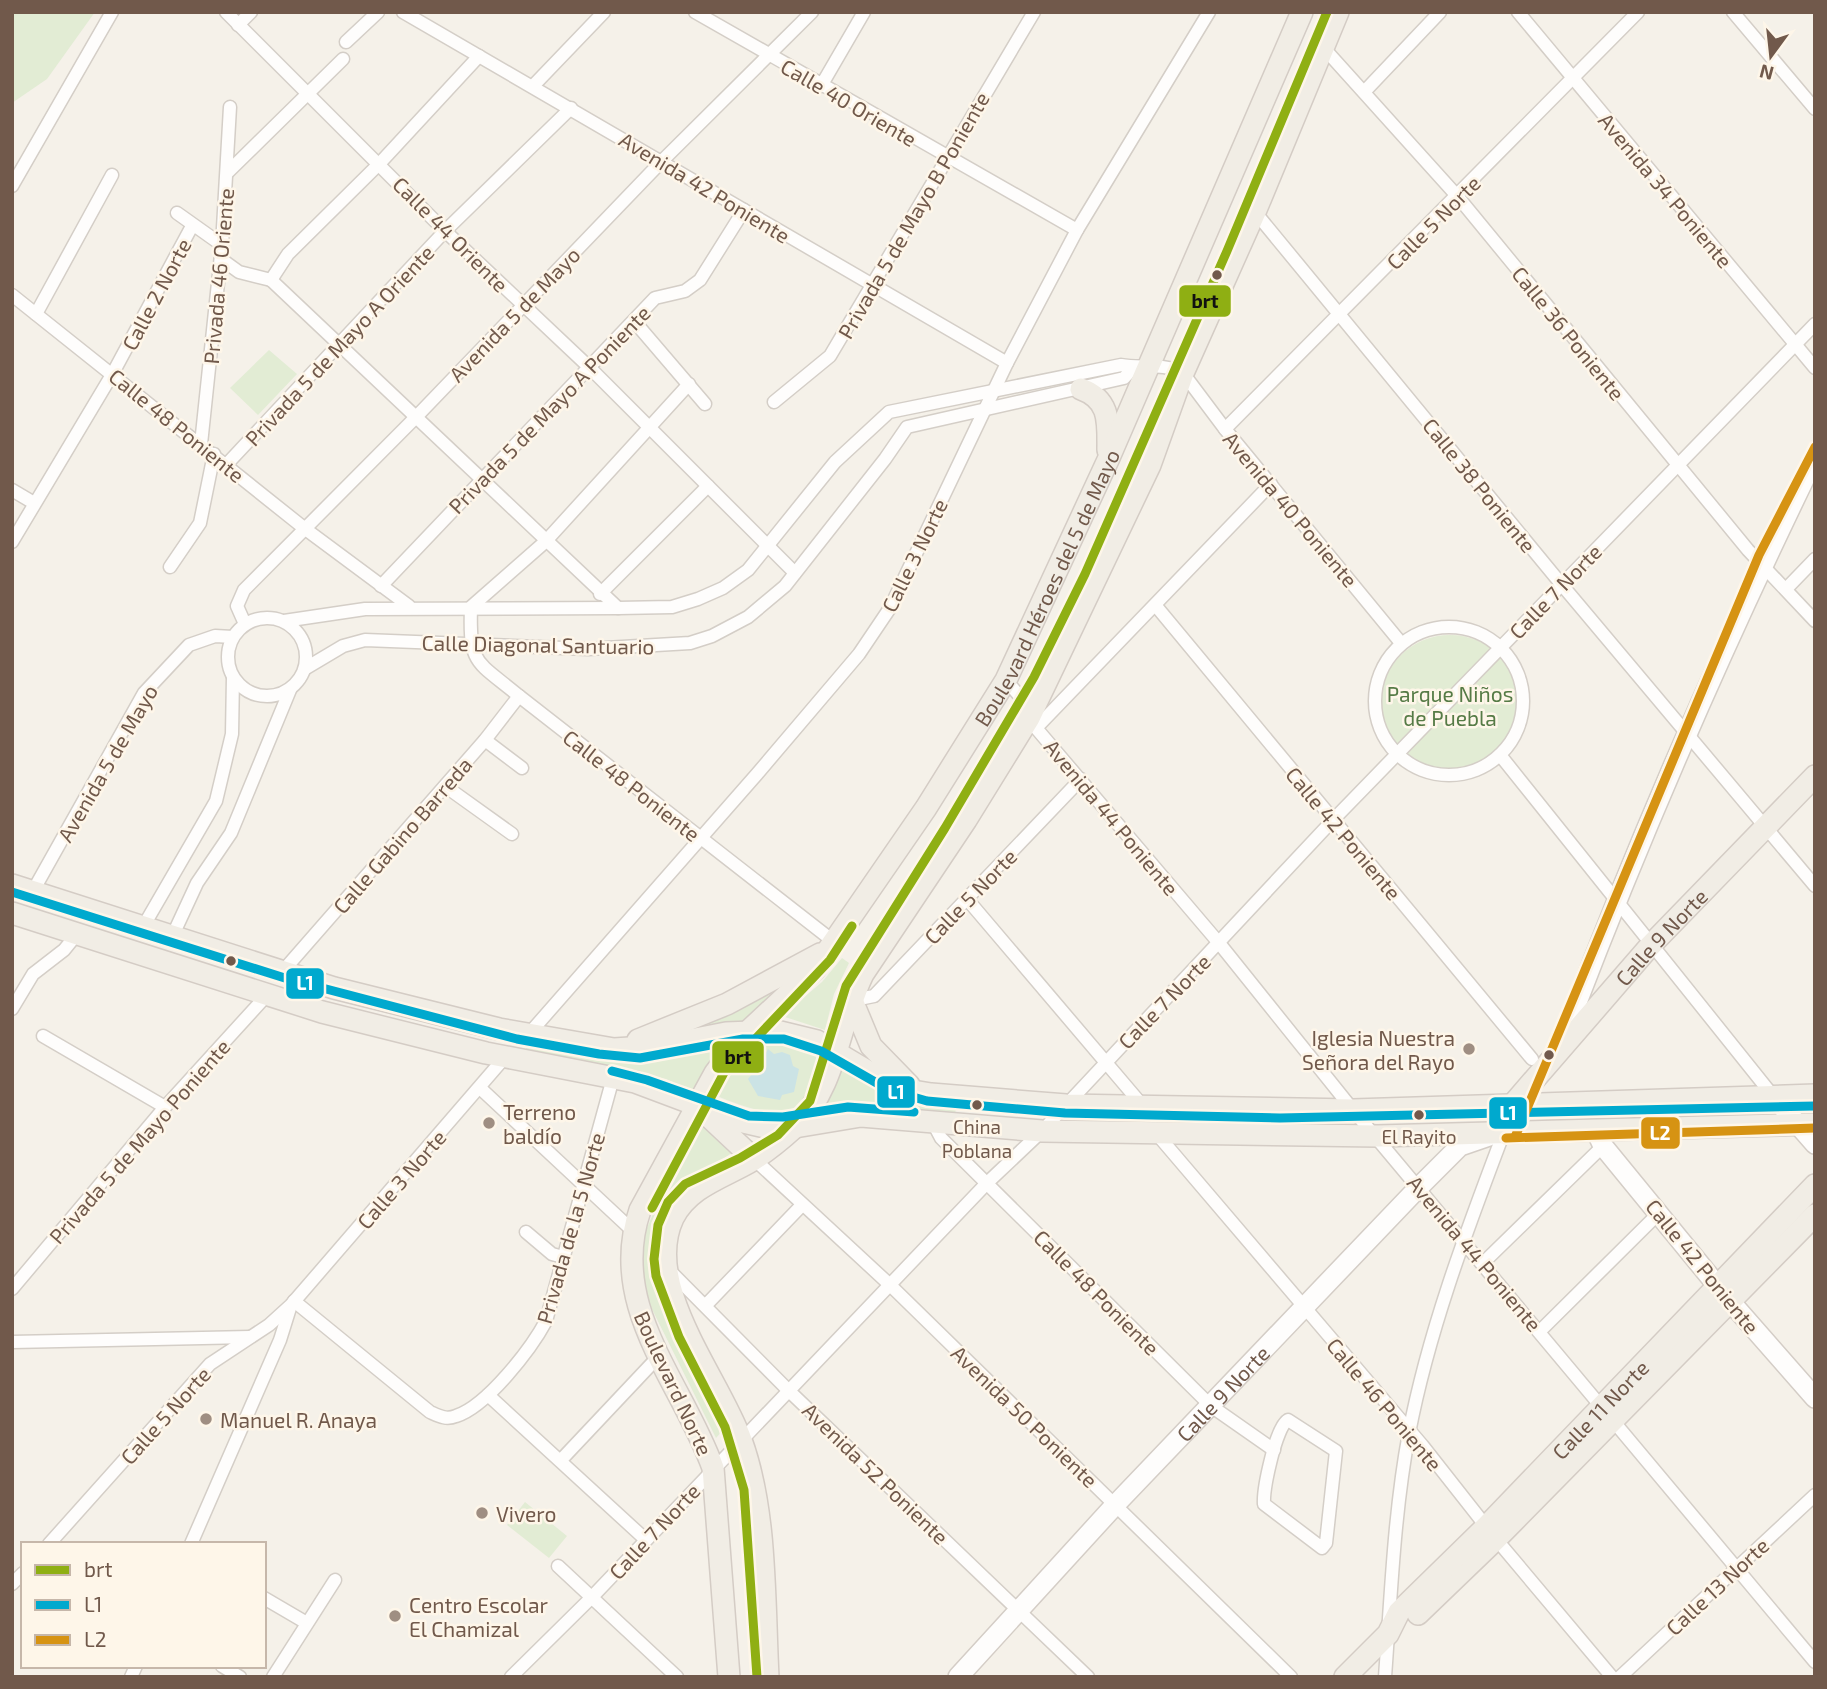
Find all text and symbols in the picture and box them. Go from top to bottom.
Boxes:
north arrow [1736,21,1806,91]
street label: Calle 40 Oriente [777,53,921,151]
text: N [1757,60,1776,86]
street label: Privada 5 de Mayo B Poniente [832,87,994,343]
street label: Avenida 34 Poniente [1594,108,1738,272]
street label: Avenida 42 Poniente [615,126,795,248]
street label: Calle 5 Norte [1381,170,1485,274]
street label: Calle 44 Oriente [388,171,514,297]
street label: Privada 46 Oriente [198,187,238,365]
street label: Calle 2 Norte [116,234,196,354]
street label: Privada 5 de Mayo A Oriente [239,239,439,451]
street label: Avenida 5 de Mayo [443,242,585,386]
street label: Calle 36 Poniente [1507,261,1631,405]
unlabelled marker [1210,268,1224,282]
line badge: brt [1178,284,1232,318]
text: brt [1191,289,1219,312]
street label: Privada 5 de Mayo A Poniente [443,300,655,518]
street label: Calle 48 Poniente [104,363,250,487]
street label: Calle 38 Poniente [1418,413,1542,557]
street label: Avenida 40 Poniente [1219,426,1363,592]
street label: Boulevard Héroes del 5 de Mayo [968,445,1124,730]
street label: Calle 3 Norte [876,494,952,616]
street label: Calle 7 Norte [1504,539,1606,643]
street label: Calle Diagonal Santuario [421,629,655,659]
street label: Avenida 5 de Mayo [52,680,162,846]
park label: Parque Niños de Puebla [1387,681,1513,730]
street label: Calle 48 Poniente [559,724,705,846]
street label: Avenida 44 Poniente [1040,734,1184,900]
street label: Calle Gabino Barreda [327,752,477,918]
street label: Calle 42 Poniente [1281,761,1407,905]
street label: Calle 5 Norte [919,843,1021,949]
street label: Calle 9 Norte [1610,883,1712,990]
street label: Calle 7 Norte [1113,949,1215,1053]
unlabelled marker [224,954,238,968]
line badge: L1 [285,967,325,1000]
text: L1 [296,971,314,994]
place label: Iglesia Nuestra Señora del Rayo [1302,1025,1455,1074]
street label: Privada 5 de Mayo Poniente [43,1034,235,1248]
line badge: brt [711,1040,765,1074]
marker: Iglesia Nuestra Señora del Rayo [1461,1041,1477,1057]
text: brt [724,1045,752,1068]
unlabelled marker [1542,1048,1556,1062]
line badge: L1 [876,1075,916,1109]
text: L1 [887,1080,905,1103]
line badge: L1 [1488,1096,1528,1130]
marker: China Poblana [970,1098,984,1112]
place label: Terreno baldío [503,1099,576,1148]
text: L1 [1499,1101,1517,1124]
marker: El Rayito [1412,1108,1426,1122]
marker: Terreno baldío [481,1115,497,1131]
place label: China Poblana [942,1115,1012,1162]
line badge: L2 [1640,1116,1681,1150]
text: L2 [1649,1121,1671,1144]
street label: Calle 3 Norte [351,1124,451,1234]
place label: El Rayito [1381,1125,1457,1148]
street label: Privada de la 5 Norte [531,1130,609,1326]
street label: Avenida 44 Poniente [1403,1170,1547,1336]
street label: Calle 42 Poniente [1641,1194,1765,1338]
street label: Calle 48 Poniente [1029,1224,1165,1360]
street label: Boulevard Norte [630,1307,718,1459]
street label: Calle 46 Poniente [1322,1332,1448,1476]
street label: Avenida 50 Poniente [947,1340,1103,1492]
street label: Calle 9 Norte [1171,1340,1274,1446]
street label: Calle 11 Norte [1546,1354,1653,1464]
street label: Calle 5 Norte [115,1361,215,1469]
street label: Avenida 52 Poniente [798,1397,954,1549]
place label: Manuel R. Anaya [220,1407,377,1432]
marker: Manuel R. Anaya [198,1411,214,1427]
street label: Calle 7 Norte [603,1478,705,1584]
place label: Vivero [496,1501,556,1526]
marker: Vivero [474,1505,490,1521]
street label: Calle 13 Norte [1661,1532,1773,1640]
legend [21,1542,266,1668]
text: brt [84,1556,112,1581]
text: L1 [84,1591,102,1616]
place label: Centro Escolar El Chamizal [409,1592,548,1641]
marker: Centro Escolar El Chamizal [387,1608,403,1624]
text: L2 [84,1626,107,1651]

